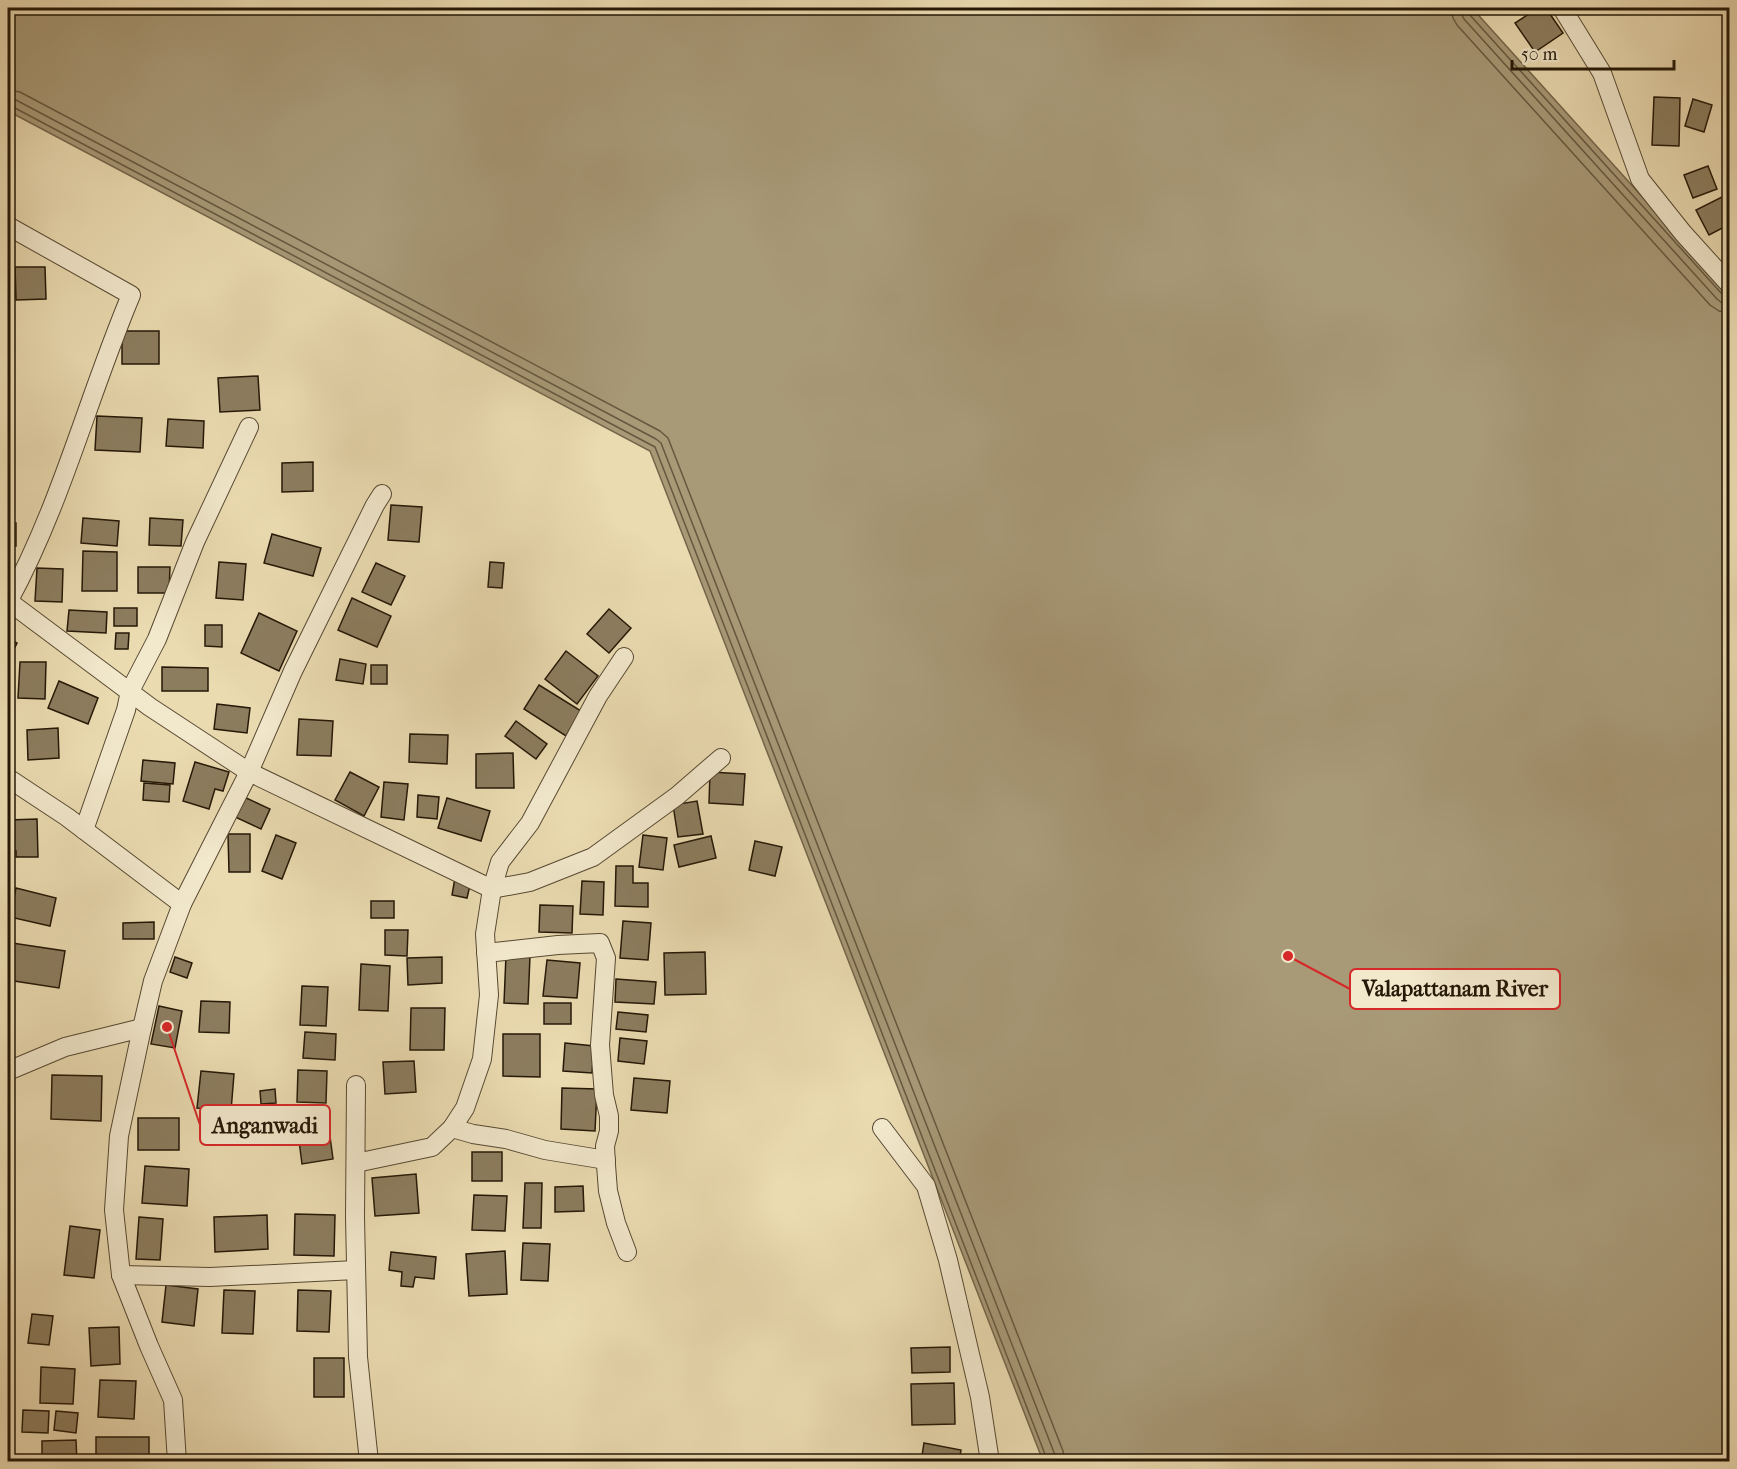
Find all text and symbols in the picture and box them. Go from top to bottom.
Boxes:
scale bar [1512,33,1674,71]
text: 50 m [1521,44,1558,65]
callout: Valapattanam River [1350,969,1560,1009]
text: Valapattanam River [1361,976,1549,1002]
callout: Anganwadi [200,1105,330,1145]
text: Anganwadi [210,1113,319,1139]

